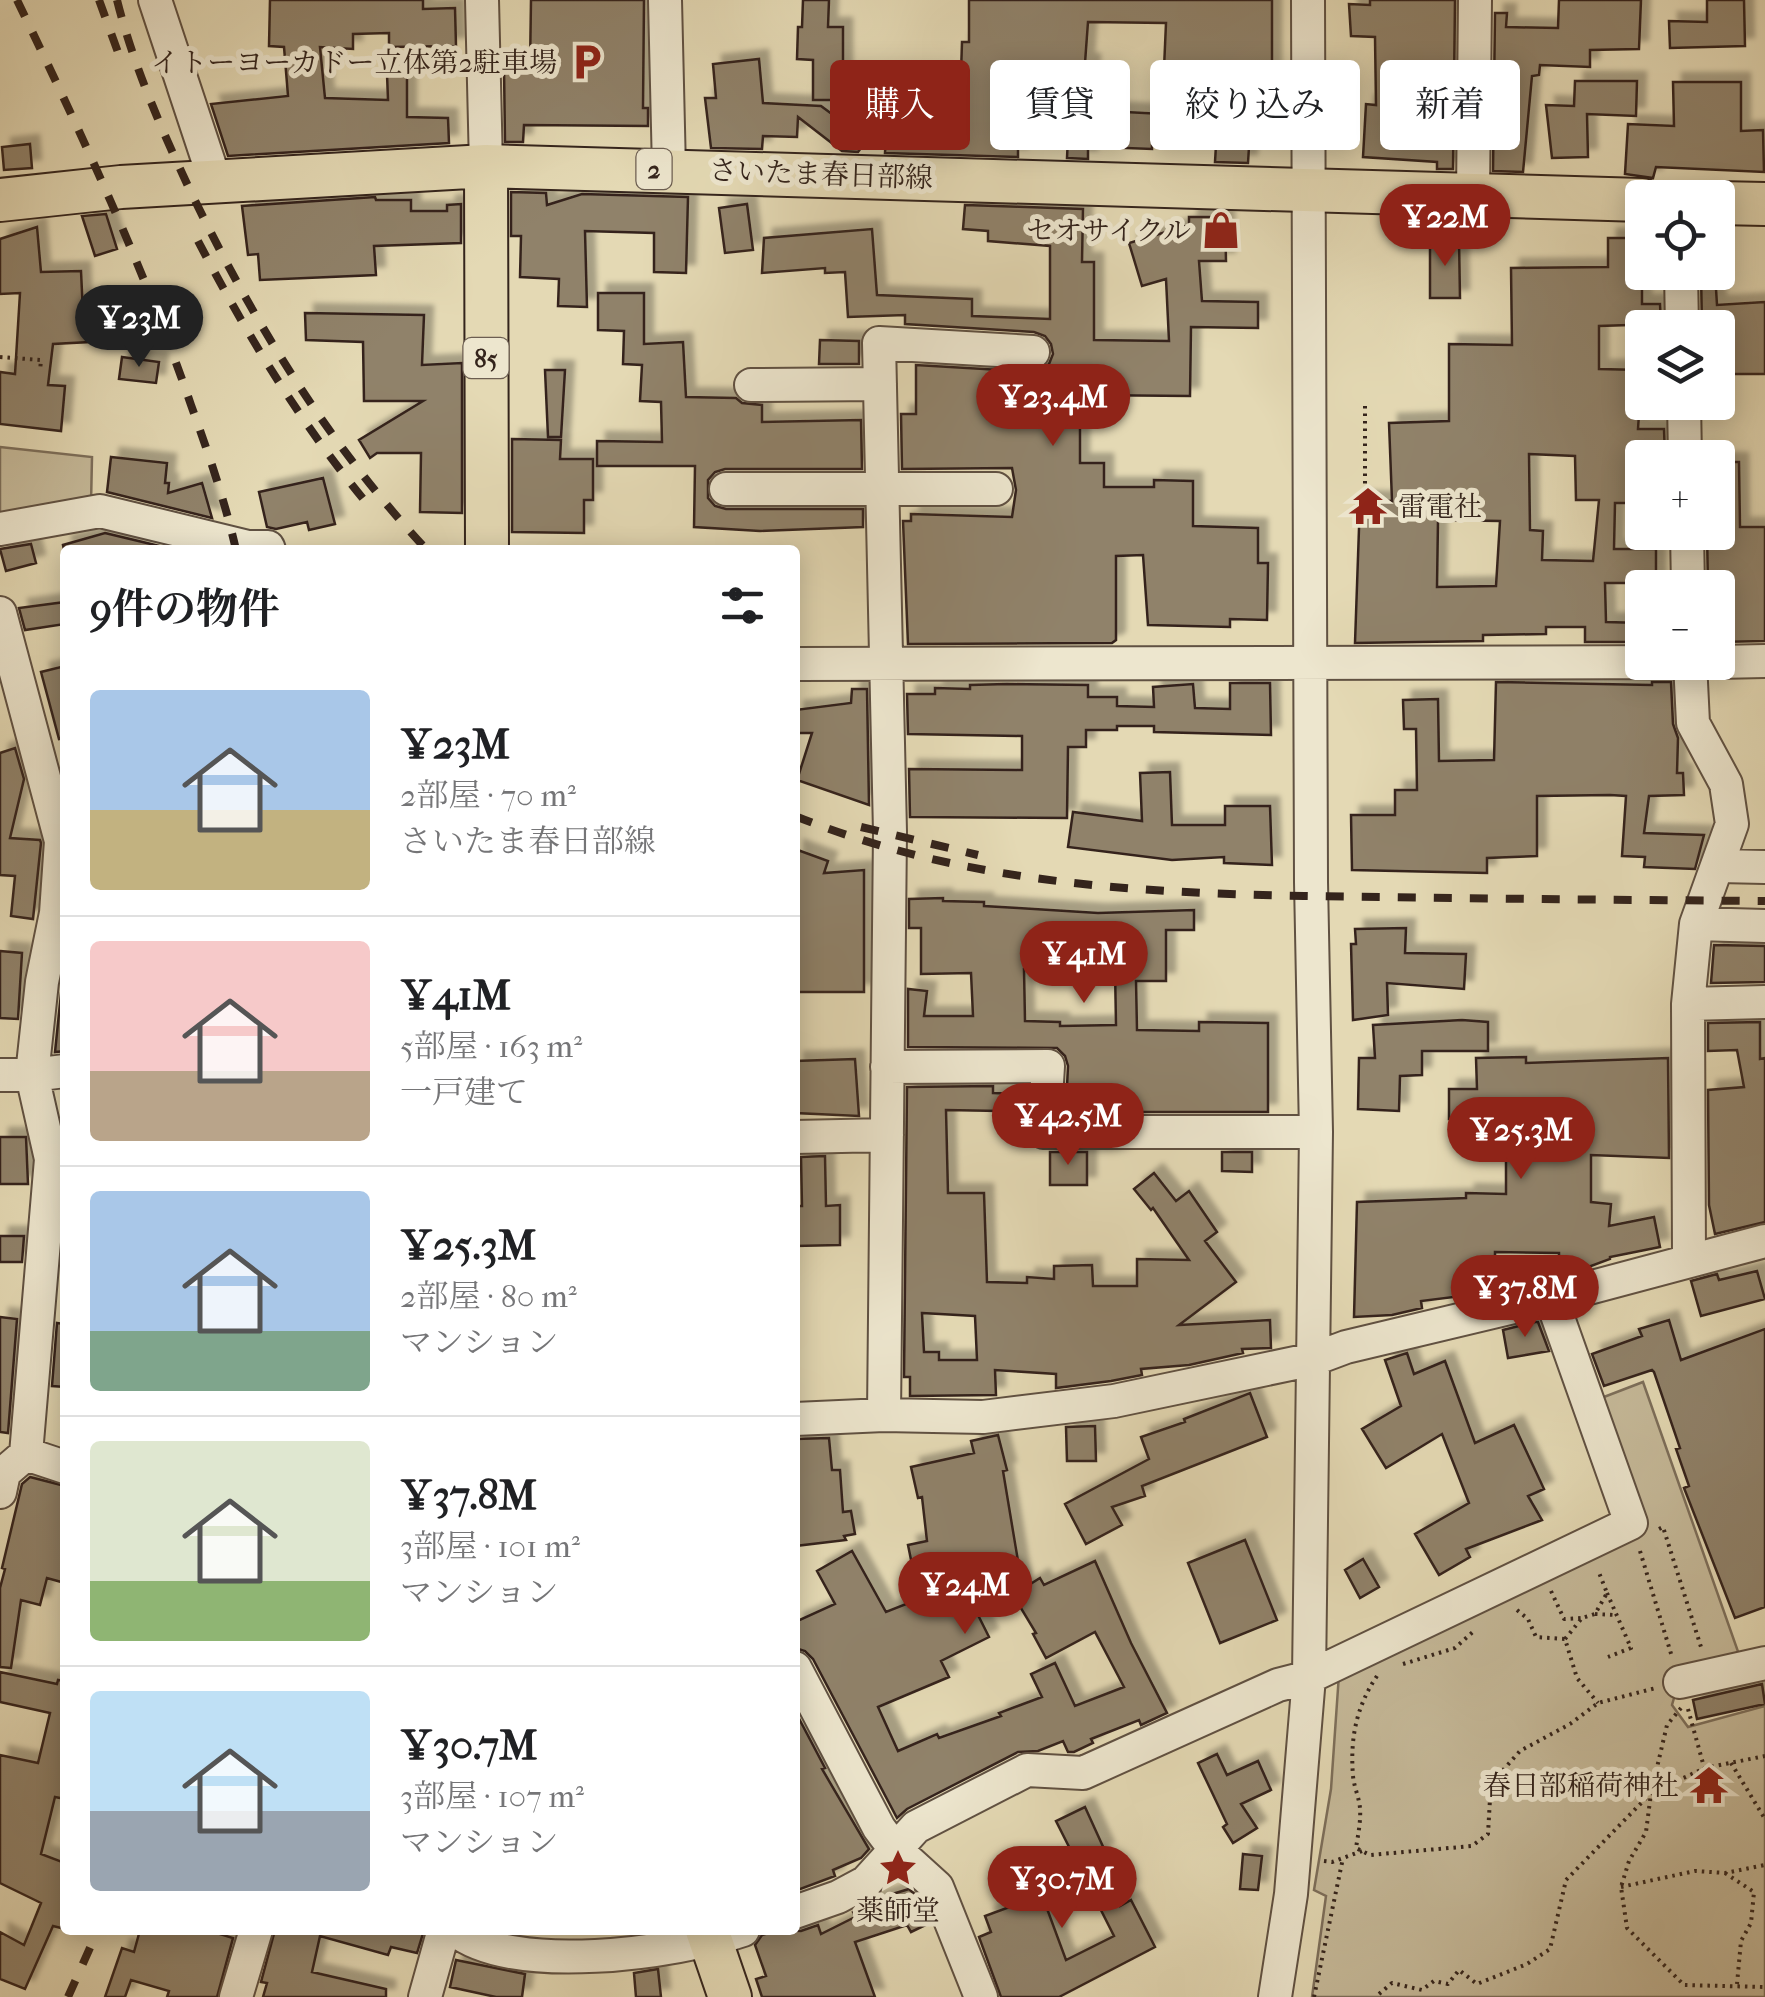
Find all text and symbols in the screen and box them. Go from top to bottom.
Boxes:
parking icon: イトーヨーカドー立体第2駐車場 [566,41,608,83]
place label: イトーヨーカドー立体第2駐車場 [151,46,557,79]
chip: 購入 [830,60,970,150]
chip: 賃貸 [990,60,1130,150]
chip: 絞り込み [1150,60,1360,150]
chip: 新着 [1380,60,1520,150]
road number: 2 [636,149,672,189]
street label: さいたま春日部線 [708,154,934,194]
map controls [1625,180,1735,680]
button: locate [1625,180,1735,290]
pin: ¥22M [1386,184,1504,269]
text: ¥22M [1401,198,1489,235]
shop icon: セオサイクル [1200,209,1242,251]
place label: セオサイクル [1026,214,1191,247]
pin: ¥23M [80,285,198,370]
text: ¥23M [97,299,181,336]
button: layers [1625,310,1735,420]
road number: 85 [464,338,508,378]
pin: ¥23.4M [972,364,1134,449]
text: ¥23.4M [998,378,1108,415]
button: + [1625,440,1735,550]
temple icon: 雷電社 [1347,485,1389,527]
place label: 雷電社 [1398,490,1482,523]
button: − [1625,570,1735,680]
icon: filters [715,578,770,633]
text: 9件の物件 [90,585,280,634]
text: ¥23M [400,720,510,769]
icon: home [170,730,290,850]
text: 2部屋 · 70 m² [400,777,576,814]
text: さいたま春日部線 [400,823,656,860]
pin: ¥41M [1025,921,1143,1006]
text: ¥41M [1042,935,1126,972]
text: ¥41M [400,971,511,1020]
icon: home [170,981,290,1101]
text: 5部屋 · 163 m² [400,1028,582,1065]
text: 一戸建て [400,1074,528,1111]
pin: ¥42.5M [987,1083,1149,1168]
text: ¥42.5M [1014,1097,1122,1134]
pin: ¥25.3M [1440,1097,1602,1182]
text: ¥25.3M [1469,1111,1573,1148]
text: ¥25.3M [400,1221,536,1270]
icon: home [170,1231,290,1351]
pin: ¥37.8M [1444,1255,1606,1340]
text: ¥37.8M [1473,1269,1577,1306]
text: 2部屋 · 80 m² [400,1278,577,1315]
text: マンション [400,1324,559,1361]
text: ¥37.8M [400,1471,537,1520]
icon: home [170,1481,290,1601]
text: 3部屋 · 101 m² [400,1528,580,1565]
pin: ¥24M [906,1552,1024,1637]
text: ¥24M [920,1566,1010,1603]
text: マンション [400,1574,559,1611]
text: ¥30.7M [400,1721,537,1770]
icon: home [170,1731,290,1851]
temple icon: 春日部稲荷神社 [1688,1764,1730,1806]
place label: 春日部稲荷神社 [1483,1769,1679,1802]
text: 3部屋 · 107 m² [400,1778,584,1815]
text: マンション [400,1824,559,1861]
pin: ¥30.7M [981,1846,1143,1931]
place icon: 薬師堂 [877,1847,919,1889]
text: ¥30.7M [1010,1860,1114,1897]
place label: 薬師堂 [856,1894,940,1927]

